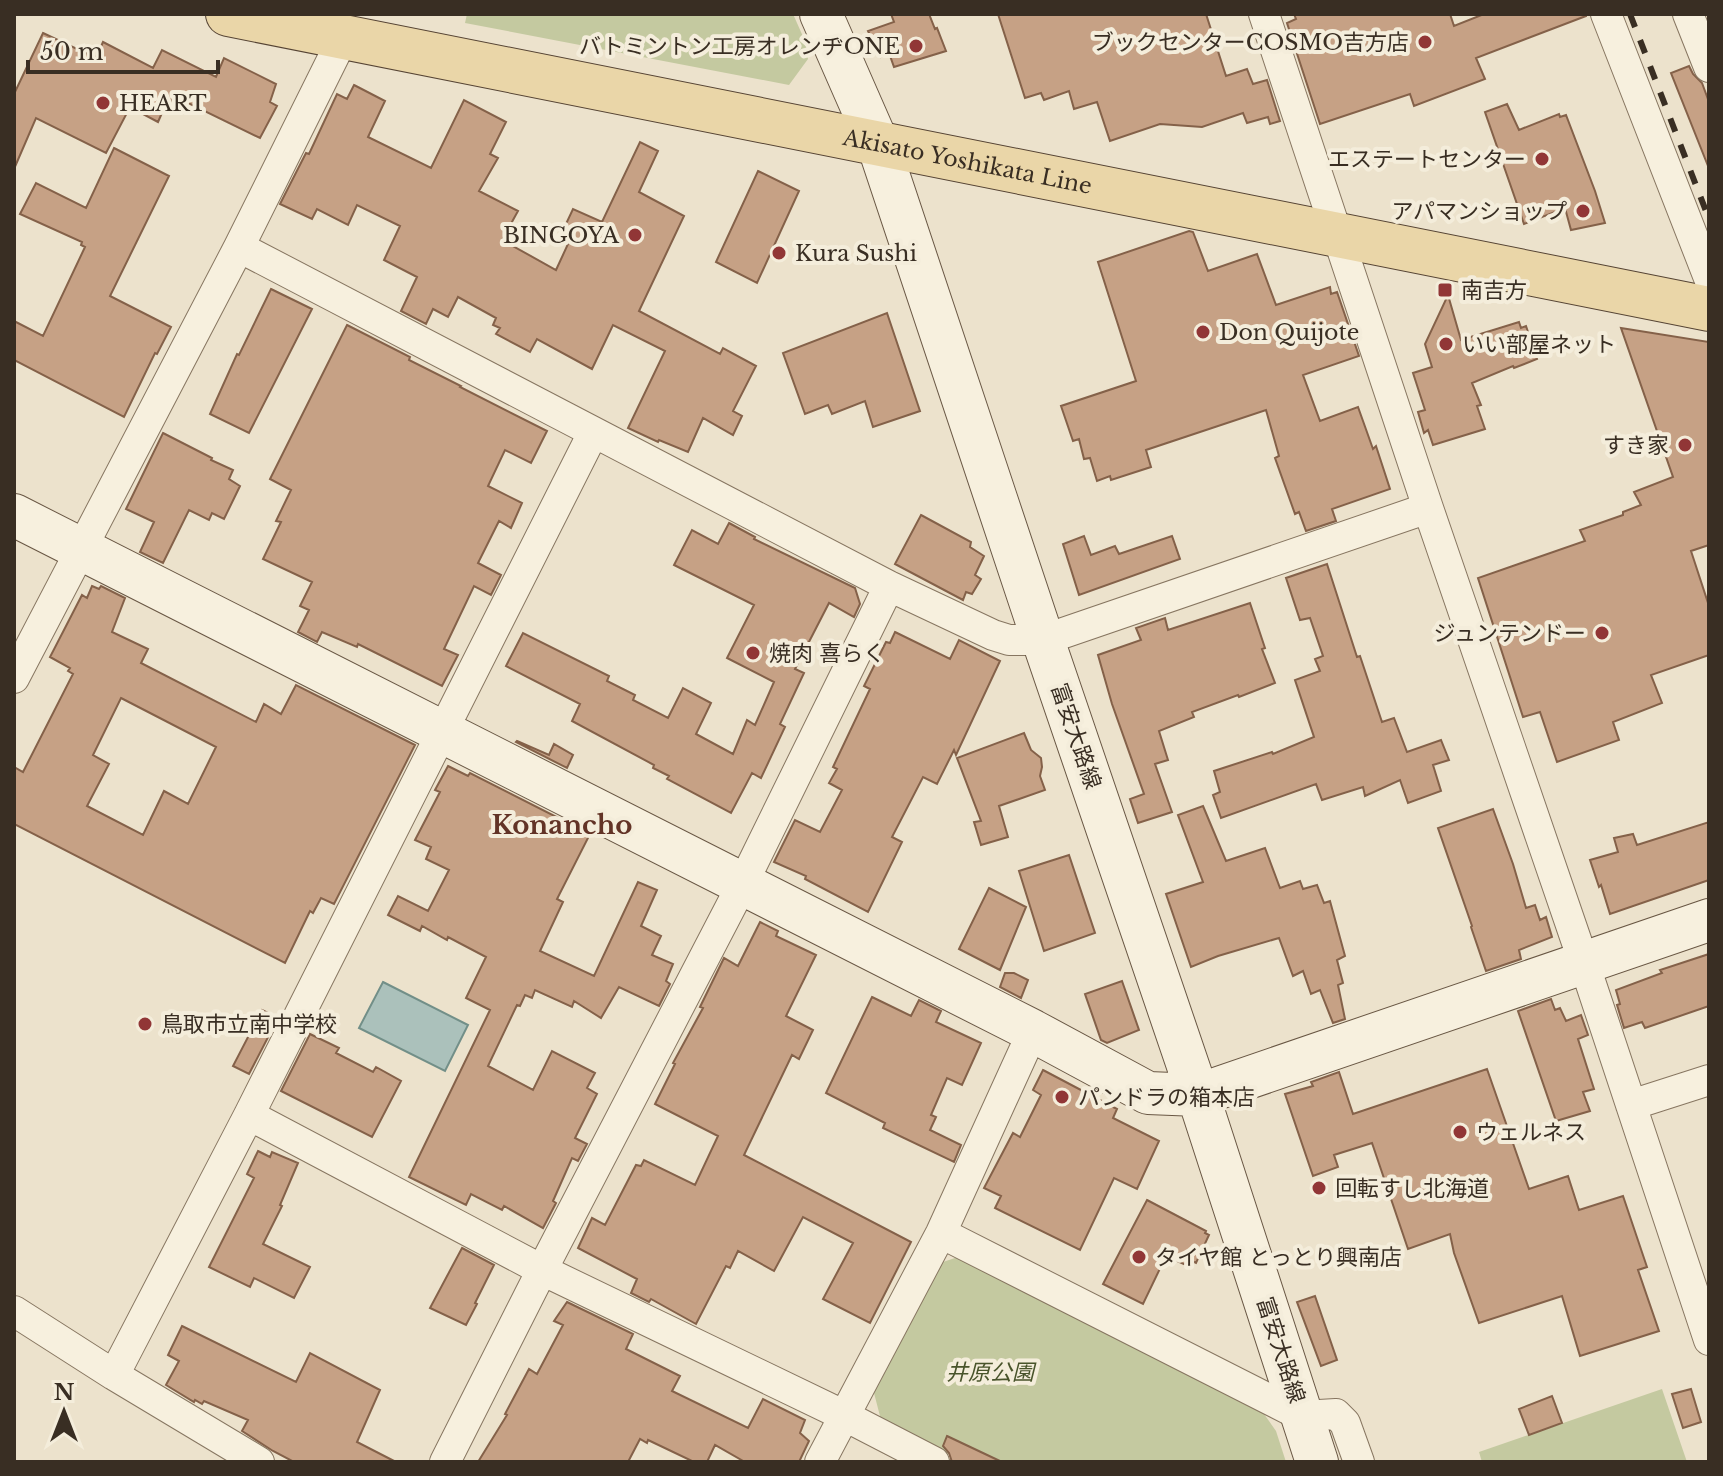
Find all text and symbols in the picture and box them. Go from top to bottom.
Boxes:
scale bar [28,24,218,74]
place label: ブックセンターCOSMO吉方店 [1092,29,1409,56]
place label: バトミントン工房オレンヂONE [579,33,900,60]
marker: ブックセンターCOSMO吉方店 [1416,33,1434,51]
text: 50 m [40,37,104,66]
marker: バトミントン工房オレンヂONE [907,37,925,55]
place label: HEART [119,90,207,117]
marker: HEART [94,94,112,112]
street label: Akisato Yoshikata Line [840,123,1094,199]
place label: エステートセンター [1328,146,1526,173]
marker: エステートセンター [1533,150,1551,168]
place label: アパマンショップ [1391,198,1567,225]
marker: アパマンショップ [1574,202,1592,220]
place label: BINGOYA [503,222,620,249]
marker: BINGOYA [626,226,644,244]
place label: Kura Sushi [795,240,917,267]
marker: Kura Sushi [770,244,788,262]
place label: 南吉方 [1461,277,1527,304]
marker: 南吉方 [1436,281,1454,299]
place label: Don Quijote [1219,319,1359,346]
marker: Don Quijote [1194,323,1212,341]
place label: いい部屋ネット [1462,331,1616,358]
marker: いい部屋ネット [1437,335,1455,353]
place label: すき家 [1603,432,1669,459]
marker: すき家 [1676,436,1694,454]
place label: ジュンテンドー [1434,620,1586,647]
marker: ジュンテンドー [1593,624,1611,642]
place label: 焼肉 喜らく [769,640,885,667]
marker: 焼肉 喜らく [744,644,762,662]
street label: 富安大路線 [1045,680,1107,792]
district label: Konancho [492,809,632,841]
place label: 鳥取市立南中学校 [161,1011,337,1038]
marker: 鳥取市立南中学校 [136,1015,154,1033]
place label: パンドラの箱本店 [1078,1084,1255,1111]
marker: パンドラの箱本店 [1053,1088,1071,1106]
place label: ウェルネス [1476,1119,1586,1146]
marker: ウェルネス [1451,1123,1469,1141]
place label: 回転すし北海道 [1335,1175,1489,1202]
marker: 回転すし北海道 [1310,1179,1328,1197]
place label: タイヤ館 とっとり興南店 [1155,1244,1402,1271]
marker: タイヤ館 とっとり興南店 [1130,1248,1148,1266]
street label: 富安大路線 [1251,1294,1311,1406]
park label: 井原公園 [946,1359,1037,1386]
north arrow [24,1372,104,1452]
text: N [54,1379,75,1406]

